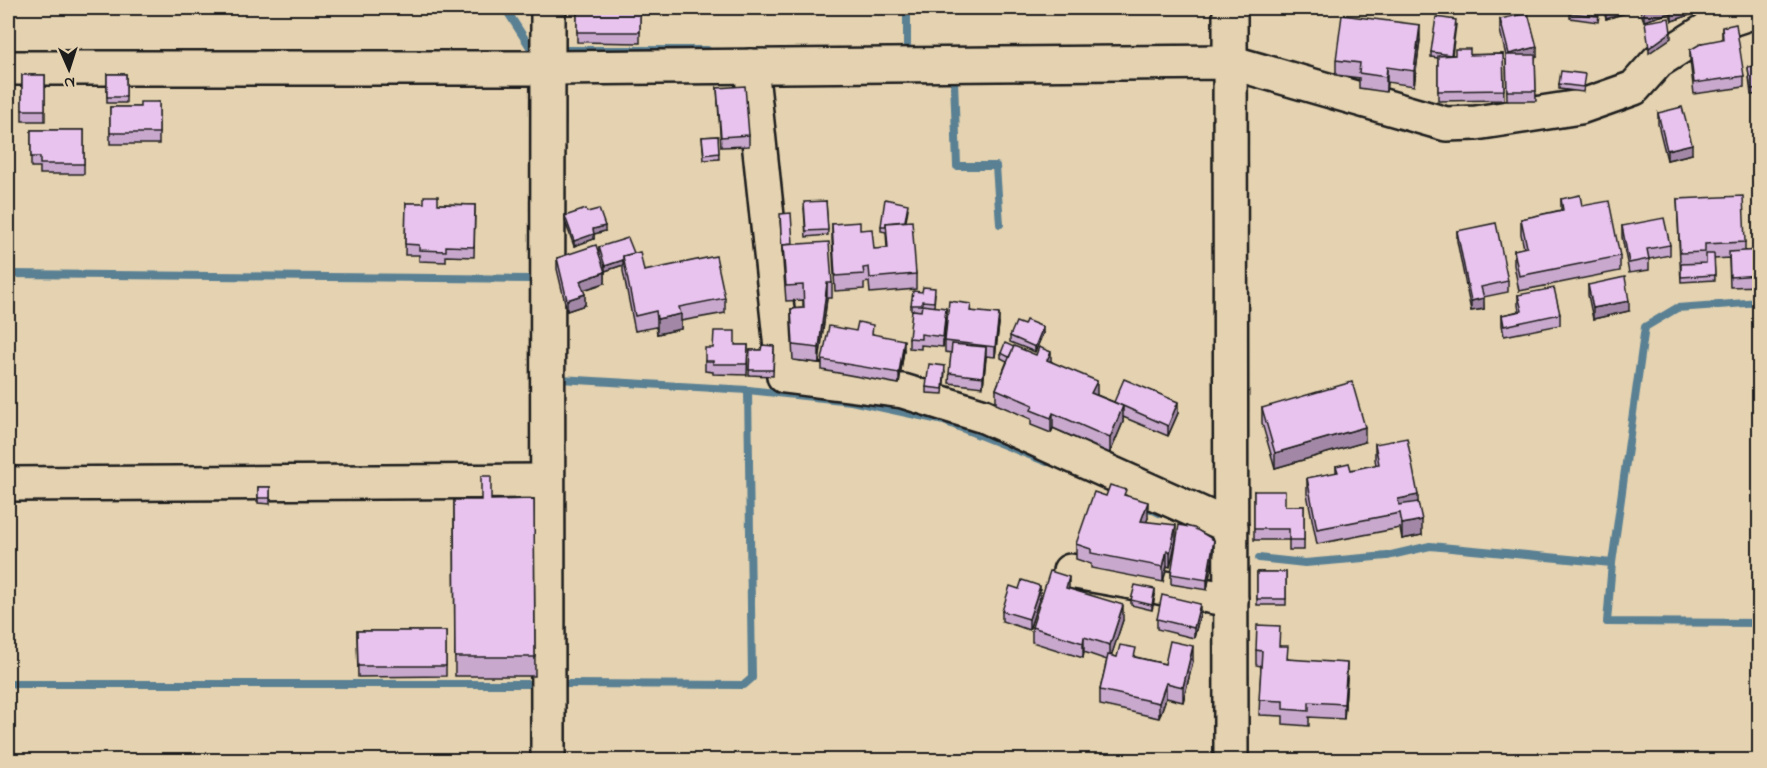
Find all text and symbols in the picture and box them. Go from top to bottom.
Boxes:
north arrow [39,39,99,99]
text: N [63,70,76,94]

